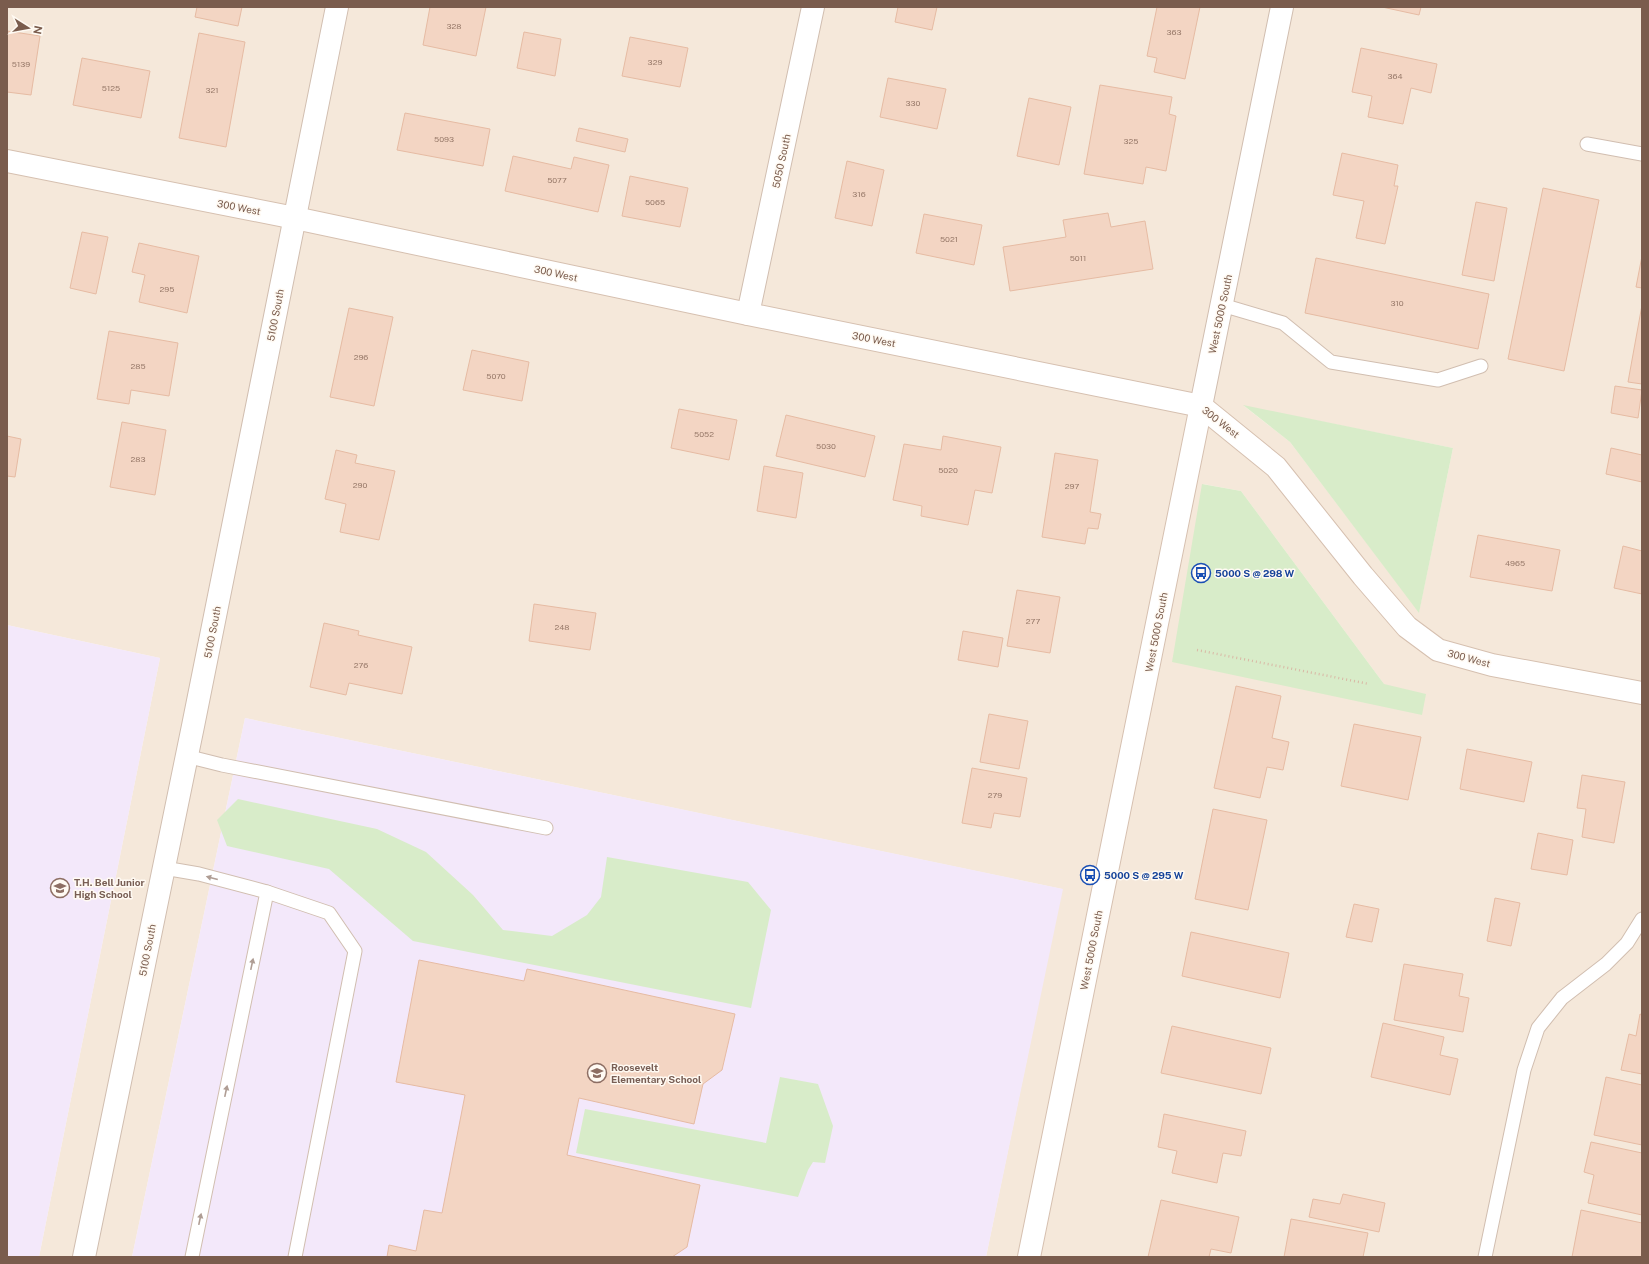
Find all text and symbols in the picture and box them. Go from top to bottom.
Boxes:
north arrow [8,8,48,48]
house number: 328 [447,21,462,31]
text: N [31,25,45,35]
house number: 363 [1167,27,1181,37]
house number: 329 [648,57,662,67]
house number: 5139 [12,59,30,69]
house number: 364 [1388,71,1402,81]
house number: 5125 [102,83,120,93]
house number: 321 [205,85,219,95]
house number: 330 [906,98,921,108]
street label: 5050 South [769,132,793,189]
house number: 5093 [434,134,454,144]
house number: 325 [1124,136,1138,146]
house number: 5077 [547,175,567,185]
house number: 316 [852,189,866,199]
street label: 300 West [216,197,262,217]
house number: 5065 [645,197,665,207]
house number: 5021 [940,234,958,244]
house number: 5011 [1070,253,1086,263]
street label: 300 West [533,263,579,283]
street label: West 5000 South [1206,273,1234,355]
house number: 295 [160,284,174,294]
street label: 5100 South [264,288,286,342]
house number: 310 [1390,298,1404,308]
street label: 300 West [851,329,897,349]
house number: 296 [354,352,368,362]
house number: 285 [130,361,146,371]
house number: 5070 [486,371,506,381]
street label: 300 West [1200,404,1242,440]
house number: 5052 [694,429,714,439]
house number: 5030 [816,441,836,451]
house number: 283 [131,454,145,464]
house number: 5020 [938,465,958,475]
house number: 290 [353,480,367,490]
house number: 297 [1065,481,1079,491]
house number: 4965 [1505,558,1525,568]
bus stop icon: 5000 S @ 298 W [1190,562,1212,584]
place label: 5000 S @ 298 W [1215,567,1295,579]
street label: West 5000 South [1142,591,1170,673]
street label: 5100 South [201,605,223,659]
house number: 277 [1026,616,1040,626]
house number: 248 [555,622,569,632]
street label: 300 West [1446,646,1492,670]
house number: 276 [354,660,368,670]
house number: 279 [988,790,1002,800]
bus stop icon: 5000 S @ 295 W [1079,864,1101,886]
place label: 5000 S @ 295 W [1104,869,1184,881]
one-way arrow [206,875,218,881]
place label: T.H. Bell Junior High School [74,876,145,900]
school or university icon: T.H. Bell Junior High School [49,877,71,899]
street label: West 5000 South [1077,909,1105,991]
street label: 5100 South [136,923,158,977]
one-way arrow [249,958,255,970]
place label: Roosevelt Elementary School [611,1061,701,1085]
school or university icon: Roosevelt Elementary School [586,1062,608,1084]
one-way arrow [223,1085,229,1098]
one-way arrow [197,1213,203,1225]

